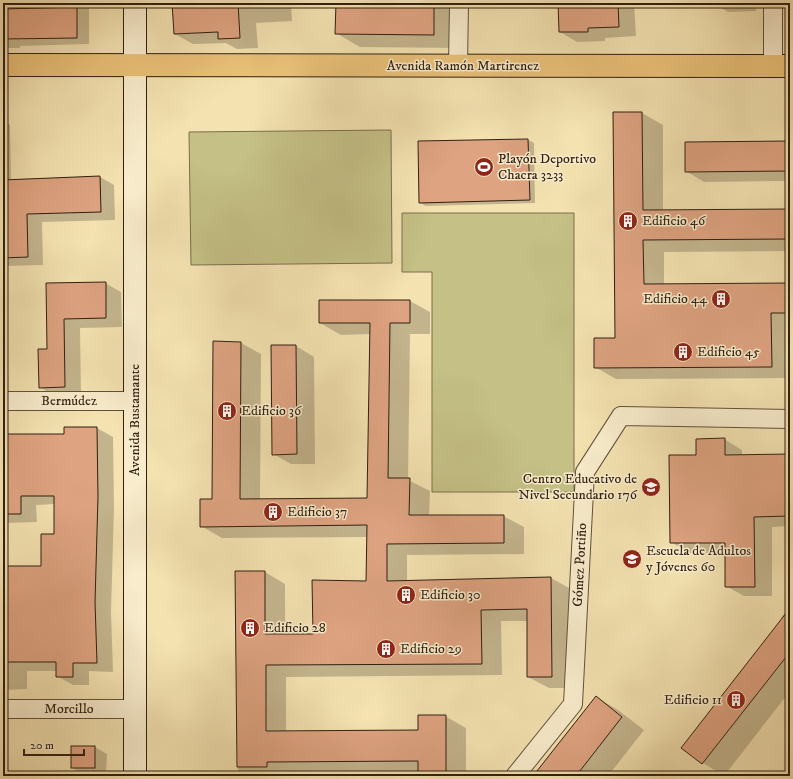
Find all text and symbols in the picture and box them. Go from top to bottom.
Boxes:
street label: Avenida Ramón Martirenez [387,57,539,75]
place label: Playón Deportivo Chacra 3233 [498,150,596,184]
sports icon: Playón Deportivo Chacra 3233 [473,156,495,178]
building icon: Edificio 46 [617,210,639,232]
place label: Edificio 46 [642,212,706,230]
building icon: Edificio 44 [710,288,732,310]
place label: Edificio 44 [643,290,708,308]
building icon: Edificio 45 [672,341,694,363]
place label: Edificio 45 [697,343,760,361]
street label: Avenida Bustamante [126,364,144,476]
street label: Bermúdez [41,392,97,410]
building icon: Edificio 36 [216,400,238,422]
place label: Edificio 36 [241,402,302,420]
place label: Centro Educativo de Nivel Secundario 176 [519,470,638,504]
school or university icon: Centro Educativo de Nivel Secundario 176 [640,476,662,498]
building icon: Edificio 37 [262,501,284,523]
place label: Edificio 37 [287,503,347,521]
street label: Gómez Portiño [569,522,591,607]
place label: Escuela de Adultos y Jóvenes 60 [646,542,751,576]
school or university icon: Escuela de Adultos y Jóvenes 60 [621,548,643,570]
building icon: Edificio 30 [395,584,417,606]
place label: Edificio 30 [420,586,481,604]
building icon: Edificio 28 [239,617,261,639]
place label: Edificio 28 [264,619,326,637]
building icon: Edificio 29 [375,638,397,660]
place label: Edificio 29 [400,640,462,658]
building icon: Edificio 11 [725,689,747,711]
place label: Edificio 11 [664,691,722,709]
street label: Morcillo [44,700,94,718]
scale bar [24,731,84,757]
text: 20 m [30,738,54,753]

